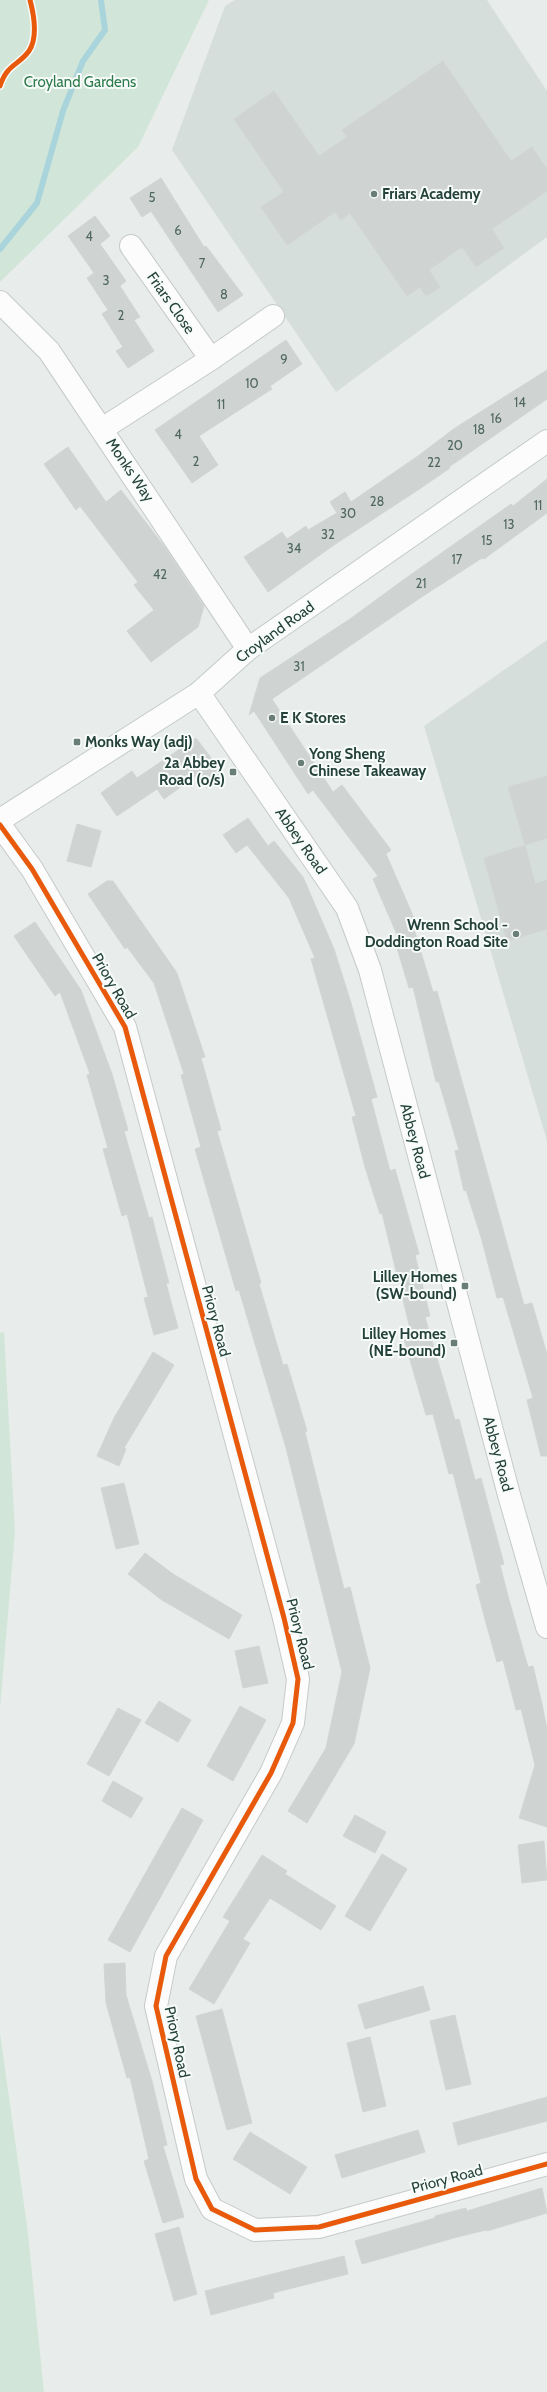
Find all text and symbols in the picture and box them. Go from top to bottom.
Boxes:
park label: Croyland Gardens [24,73,136,91]
place label: Friars Academy [382,185,482,203]
house number: 5 [148,189,156,205]
marker: Friars Academy [369,189,379,199]
house number: 6 [174,222,182,238]
house number: 4 [85,228,93,244]
house number: 7 [199,255,206,271]
street label: Friars Close [143,269,199,338]
house number: 3 [102,272,110,288]
house number: 8 [220,286,228,302]
house number: 2 [118,307,125,323]
house number: 9 [280,351,288,367]
house number: 10 [245,375,259,391]
house number: 14 [514,394,526,410]
house number: 11 [217,396,225,412]
house number: 16 [490,410,502,426]
house number: 18 [473,421,485,437]
house number: 4 [174,426,182,442]
street label: Monks Way [102,435,158,506]
house number: 20 [447,437,463,453]
house number: 2 [193,453,200,469]
house number: 22 [427,454,441,470]
house number: 28 [370,493,384,509]
house number: 11 [534,497,542,513]
house number: 30 [340,505,356,521]
house number: 13 [503,516,515,532]
house number: 32 [321,526,335,542]
house number: 15 [481,532,493,548]
house number: 34 [287,540,302,556]
house number: 17 [452,551,463,567]
house number: 42 [153,566,167,582]
house number: 21 [415,575,427,591]
street label: Croyland Road [232,597,318,667]
house number: 31 [293,658,305,674]
place label: E K Stores [280,709,346,727]
marker: E K Stores [267,713,277,723]
place label: Monks Way (adj) [85,733,193,751]
marker: Monks Way (adj) [72,737,82,747]
place label: Yong Sheng Chinese Takeaway [308,745,427,780]
place label: 2a Abbey Road (o/s) [159,754,226,789]
marker: Yong Sheng Chinese Takeaway [296,758,306,768]
marker: 2a Abbey Road (o/s) [228,767,238,777]
street label: Abbey Road [272,804,330,878]
place label: Wrenn School - Doddington Road Site [365,916,508,951]
marker: Wrenn School - Doddington Road Site [511,929,521,939]
street label: Priory Road [88,950,140,1022]
street label: Abbey Road [396,1101,434,1181]
place label: Lilley Homes (SW-bound) [373,1268,457,1303]
marker: Lilley Homes (SW-bound) [460,1281,470,1291]
street label: Priory Road [198,1283,234,1359]
place label: Lilley Homes (NE-bound) [362,1325,446,1360]
marker: Lilley Homes (NE-bound) [449,1338,459,1348]
street label: Abbey Road [479,1414,517,1494]
street label: Priory Road [282,1596,318,1672]
street label: Priory Road [161,2004,193,2080]
street label: Priory Road [409,2161,485,2197]

